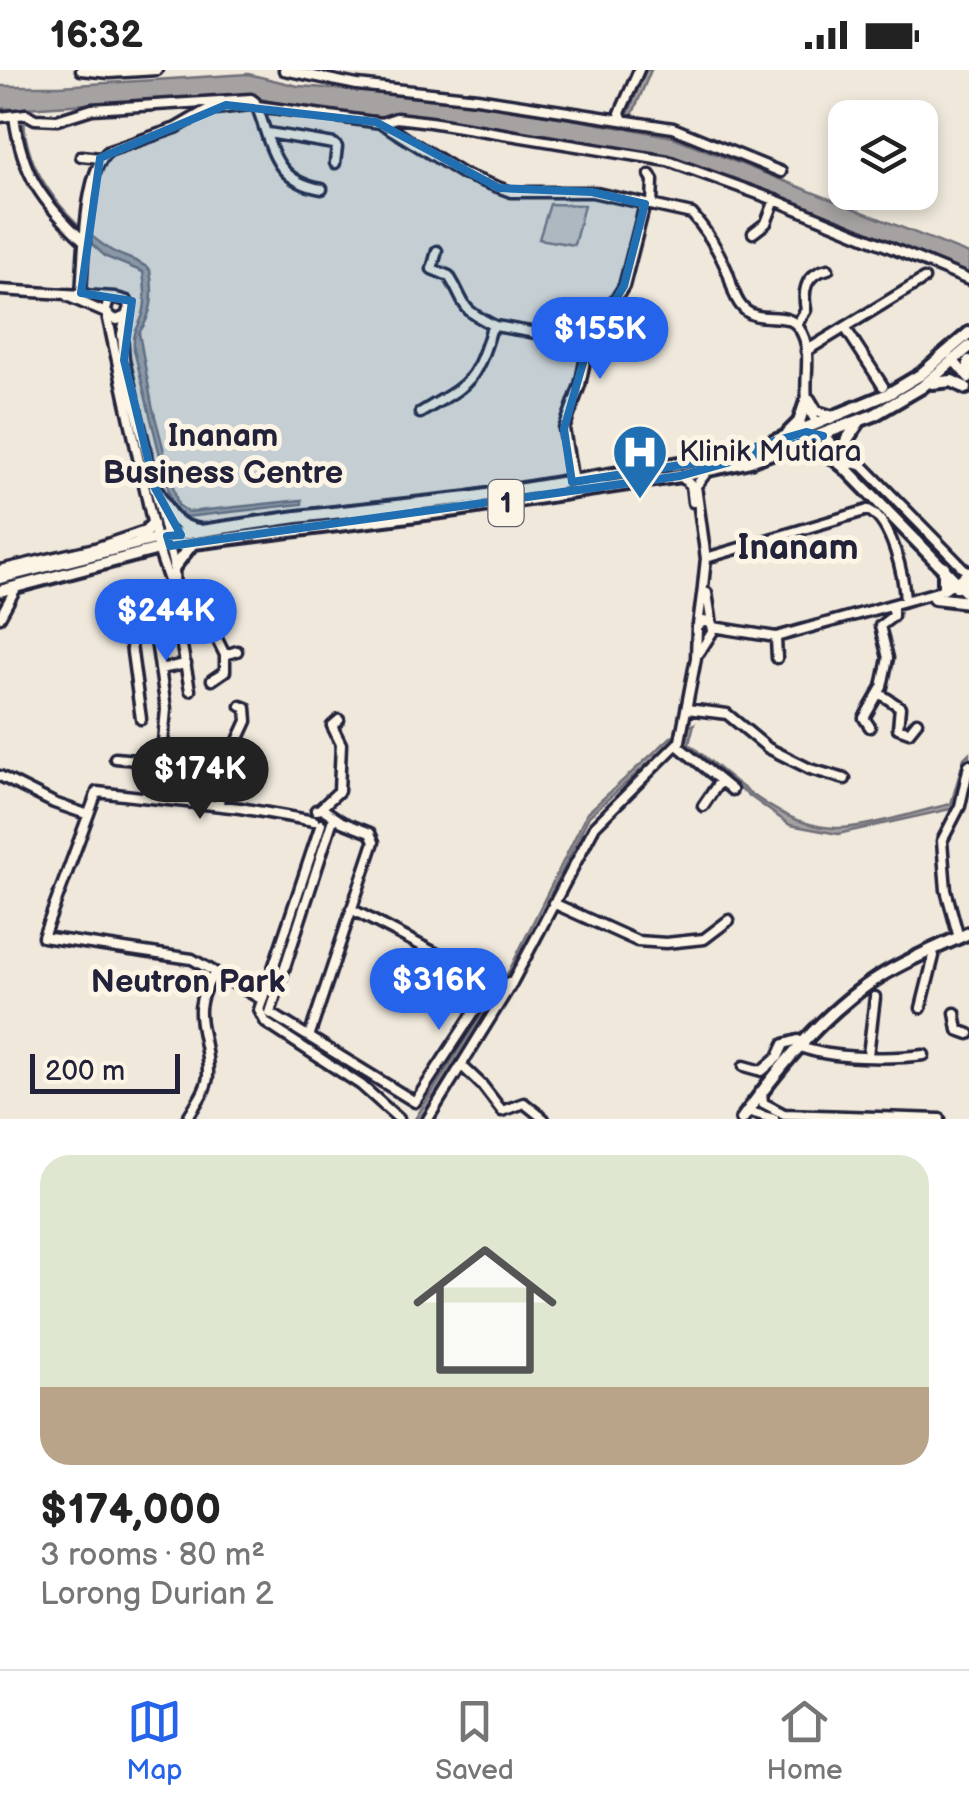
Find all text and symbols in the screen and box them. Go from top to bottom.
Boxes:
text: 16:32 [50,13,143,58]
map controls [828,100,938,210]
button: layers [828,100,938,210]
pin: $155K [530,297,670,382]
text: $155K [553,310,647,349]
district label: Inanam Business Centre [103,417,343,493]
hospital icon: Klinik Mutiara [610,422,670,501]
place label: Klinik Mutiara [679,434,862,470]
road number: 1 [488,480,524,526]
district label: Inanam [737,527,859,570]
pin: $244K [96,579,236,664]
text: $244K [117,592,215,631]
pin: $174K [130,737,270,822]
text: $174K [154,750,246,789]
pin: $316K [369,948,509,1033]
text: $316K [392,961,486,1000]
district label: Neutron Park [91,963,285,1002]
scale bar [30,1049,180,1094]
text: 200 m [45,1055,125,1088]
icon: home [395,1220,575,1400]
text: $174,000 [40,1485,221,1536]
text: 3 rooms · 80 m² [40,1536,265,1575]
text: Lorong Durian 2 [40,1575,274,1614]
tab: Map [126,1694,183,1787]
tab: Saved [435,1694,514,1787]
tab: Home [767,1694,843,1787]

